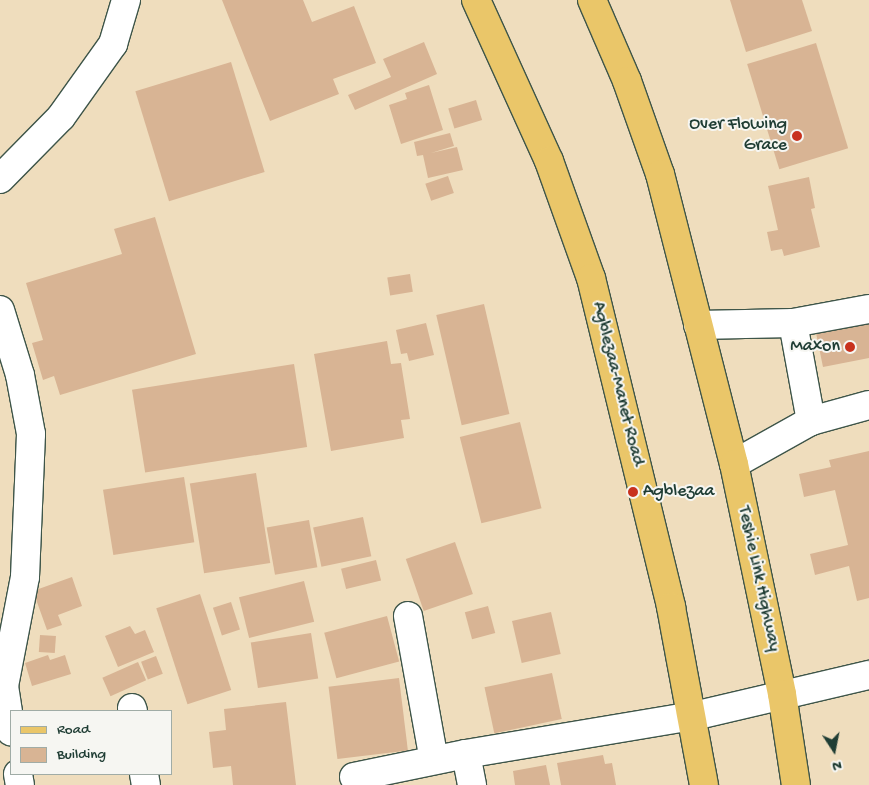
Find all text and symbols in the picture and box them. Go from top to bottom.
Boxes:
place label: Over Flowing Grace [689,115,787,158]
marker: Over Flowing Grace [791,130,803,142]
street label: Agblezaa-Manet Road [586,300,648,468]
place label: Maxon [790,336,840,358]
marker: Maxon [844,341,856,353]
place label: Agblezaa [643,481,715,503]
marker: Agblezaa [627,486,639,498]
street label: Teshie Link Highway [732,504,784,654]
legend [10,710,172,775]
text: Road [57,721,90,739]
north arrow [809,725,859,775]
text: Building [57,746,106,764]
text: N [831,756,843,774]

